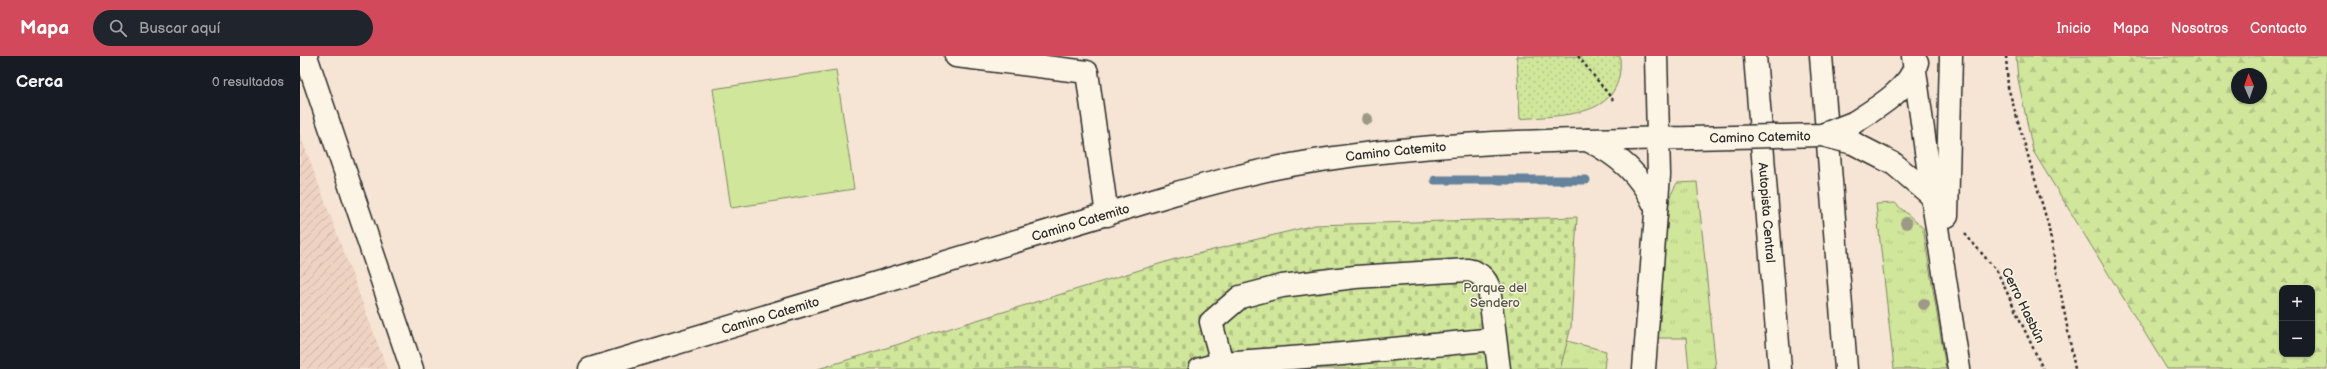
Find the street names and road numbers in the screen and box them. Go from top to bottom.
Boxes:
street label: Camino Catemito [1709,128,1811,147]
street label: Camino Catemito [1344,139,1447,165]
street label: Autopista Central [1755,162,1778,263]
street label: Camino Catemito [1030,201,1132,245]
street label: Cerro Hasbún [1998,265,2048,346]
street label: Camino Catemito [719,294,821,338]

